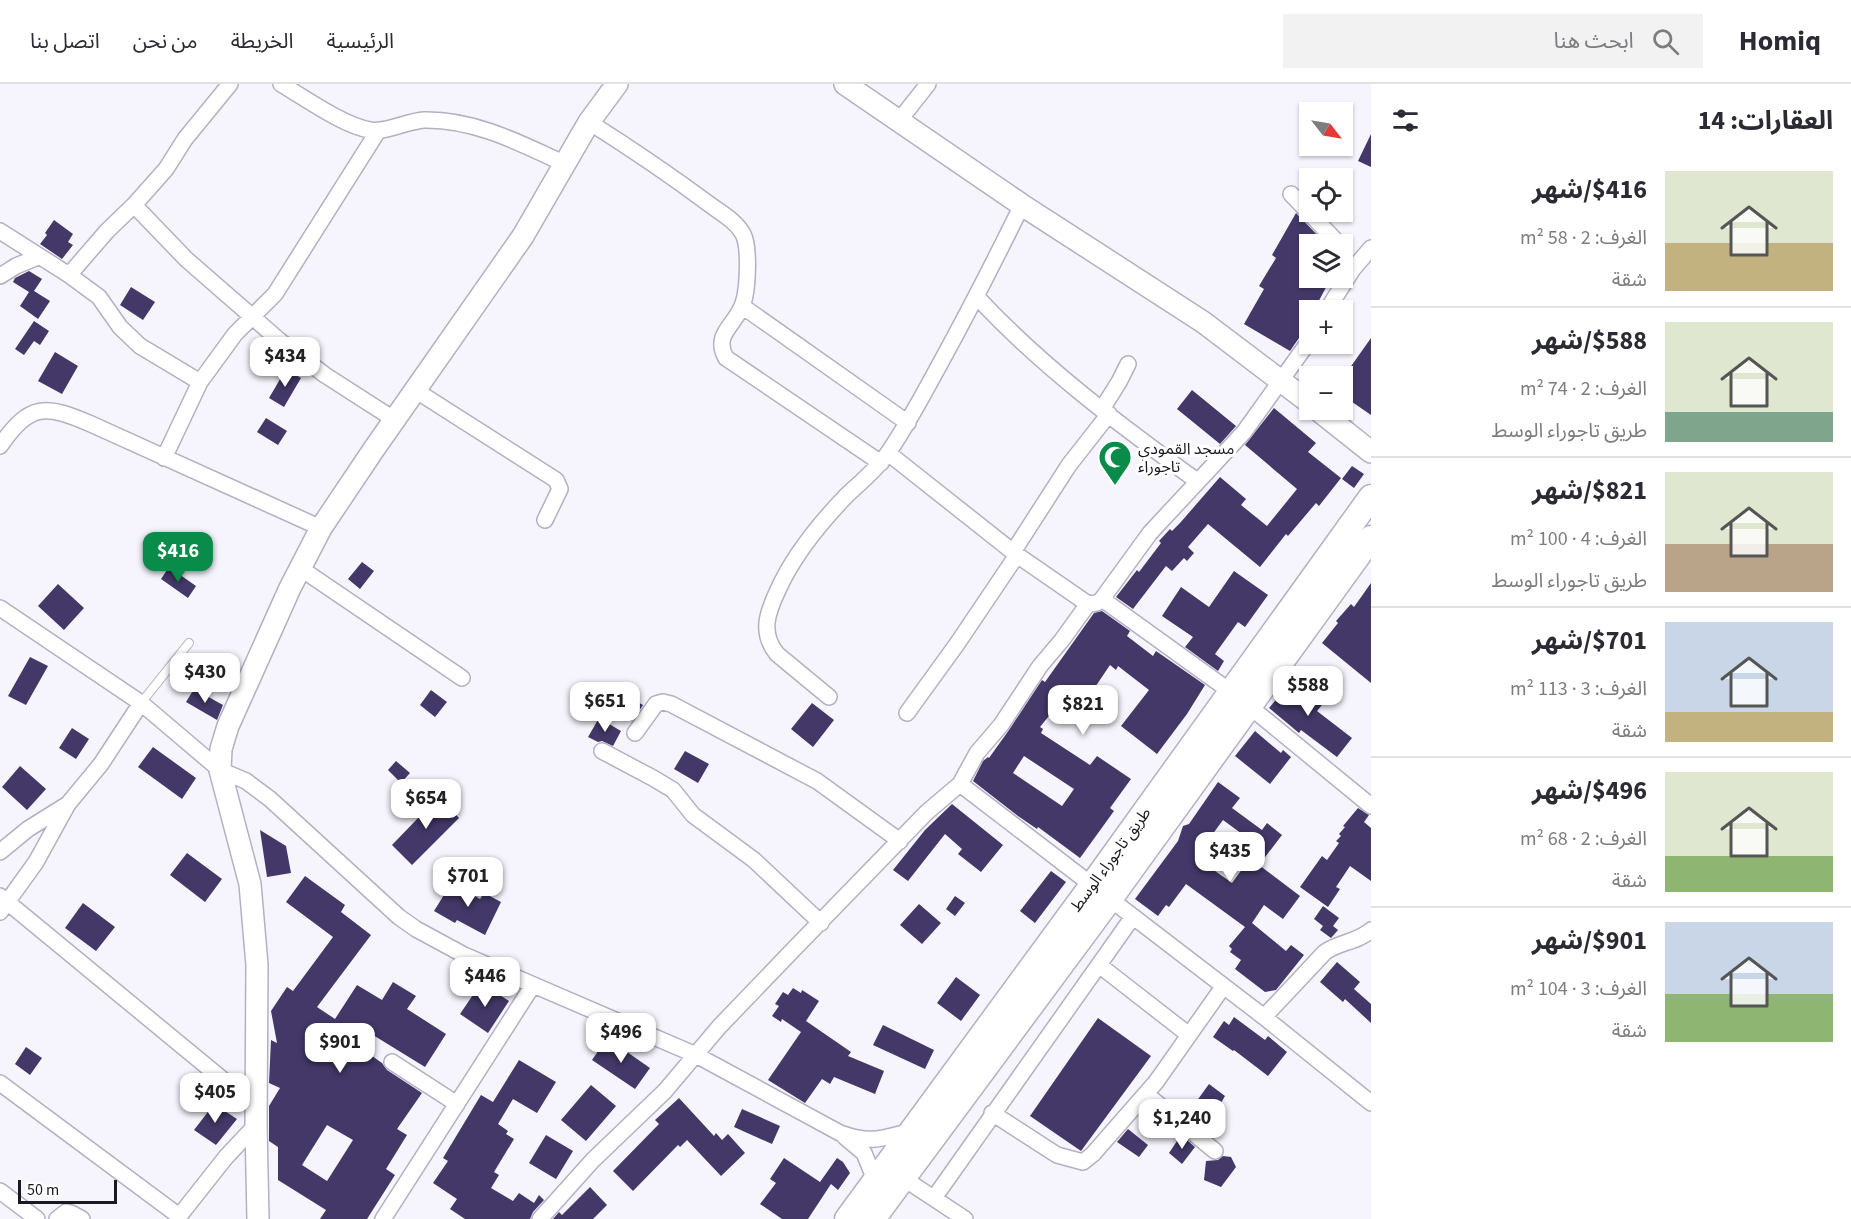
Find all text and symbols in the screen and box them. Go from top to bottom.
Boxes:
search box [1283,14,1703,68]
text: Homiq [1739,21,1821,61]
text: ابحث هنا [1554,25,1634,57]
icon: search [1649,25,1682,58]
text: اتصل بنا [30,26,100,56]
text: من نحن [133,26,198,56]
text: الخريطة [231,26,294,56]
text: الرئيسية [327,26,394,56]
north arrow [1299,102,1353,156]
map controls [1299,102,1353,420]
text: العقارات: 14 [1698,102,1833,139]
icon: filters [1389,104,1422,137]
button: locate [1299,168,1353,222]
text: $416/شهر [1532,171,1647,208]
icon: home [1713,195,1785,267]
text: الغرف: 2 · 58 m² [1520,224,1647,252]
button: layers [1299,234,1353,288]
text: شقة [1612,266,1647,294]
button: + [1299,300,1353,354]
text: $588/شهر [1532,322,1647,359]
pin: $434 [249,337,321,388]
text: $434 [264,342,306,370]
icon: home [1713,346,1785,418]
button: − [1299,366,1353,420]
text: الغرف: 2 · 74 m² [1520,375,1647,403]
text: طريق تاجوراء الوسط [1491,417,1647,445]
place label: مسجد القمودي تاجوراء [1138,438,1234,478]
mosque icon: مسجد القمودي تاجوراء [1097,439,1133,486]
text: $821/شهر [1532,472,1647,509]
icon: home [1713,496,1785,568]
text: الغرف: 4 · 100 m² [1510,525,1647,553]
pin: $416 [142,532,214,583]
text: $416 [157,537,199,565]
text: طريق تاجوراء الوسط [1491,567,1647,595]
text: $701/شهر [1532,622,1647,659]
icon: home [1713,646,1785,718]
pin: $430 [169,653,241,704]
text: $430 [184,658,226,686]
pin: $588 [1272,666,1344,717]
text: $588 [1287,671,1329,699]
text: الغرف: 3 · 113 m² [1510,675,1647,703]
pin: $651 [569,682,641,733]
pin: $821 [1047,685,1119,736]
text: $651 [584,687,626,715]
text: $821 [1062,690,1104,718]
text: شقة [1612,717,1647,745]
text: $496/شهر [1532,772,1647,809]
pin: $654 [390,779,462,830]
text: $654 [405,784,447,812]
icon: home [1713,796,1785,868]
street label: طريق تاجوراء الوسط [1065,803,1156,916]
text: الغرف: 2 · 68 m² [1520,825,1647,853]
pin: $435 [1194,832,1266,883]
text: $435 [1209,837,1251,865]
pin: $701 [432,857,504,908]
text: $701 [447,862,489,890]
text: شقة [1612,867,1647,895]
text: $901/شهر [1532,922,1647,959]
icon: home [1713,946,1785,1018]
pin: $446 [449,957,521,1008]
text: $446 [464,962,506,990]
text: الغرف: 3 · 104 m² [1510,975,1647,1003]
pin: $496 [585,1013,657,1064]
text: شقة [1612,1017,1647,1045]
text: $496 [600,1018,642,1046]
pin: $901 [304,1023,376,1074]
text: $901 [319,1028,361,1056]
pin: $405 [179,1073,251,1124]
text: $405 [194,1078,236,1106]
pin: $1,240 [1133,1099,1231,1150]
text: $1,240 [1153,1104,1211,1132]
scale bar [18,1177,117,1204]
text: 50 m [27,1179,59,1201]

